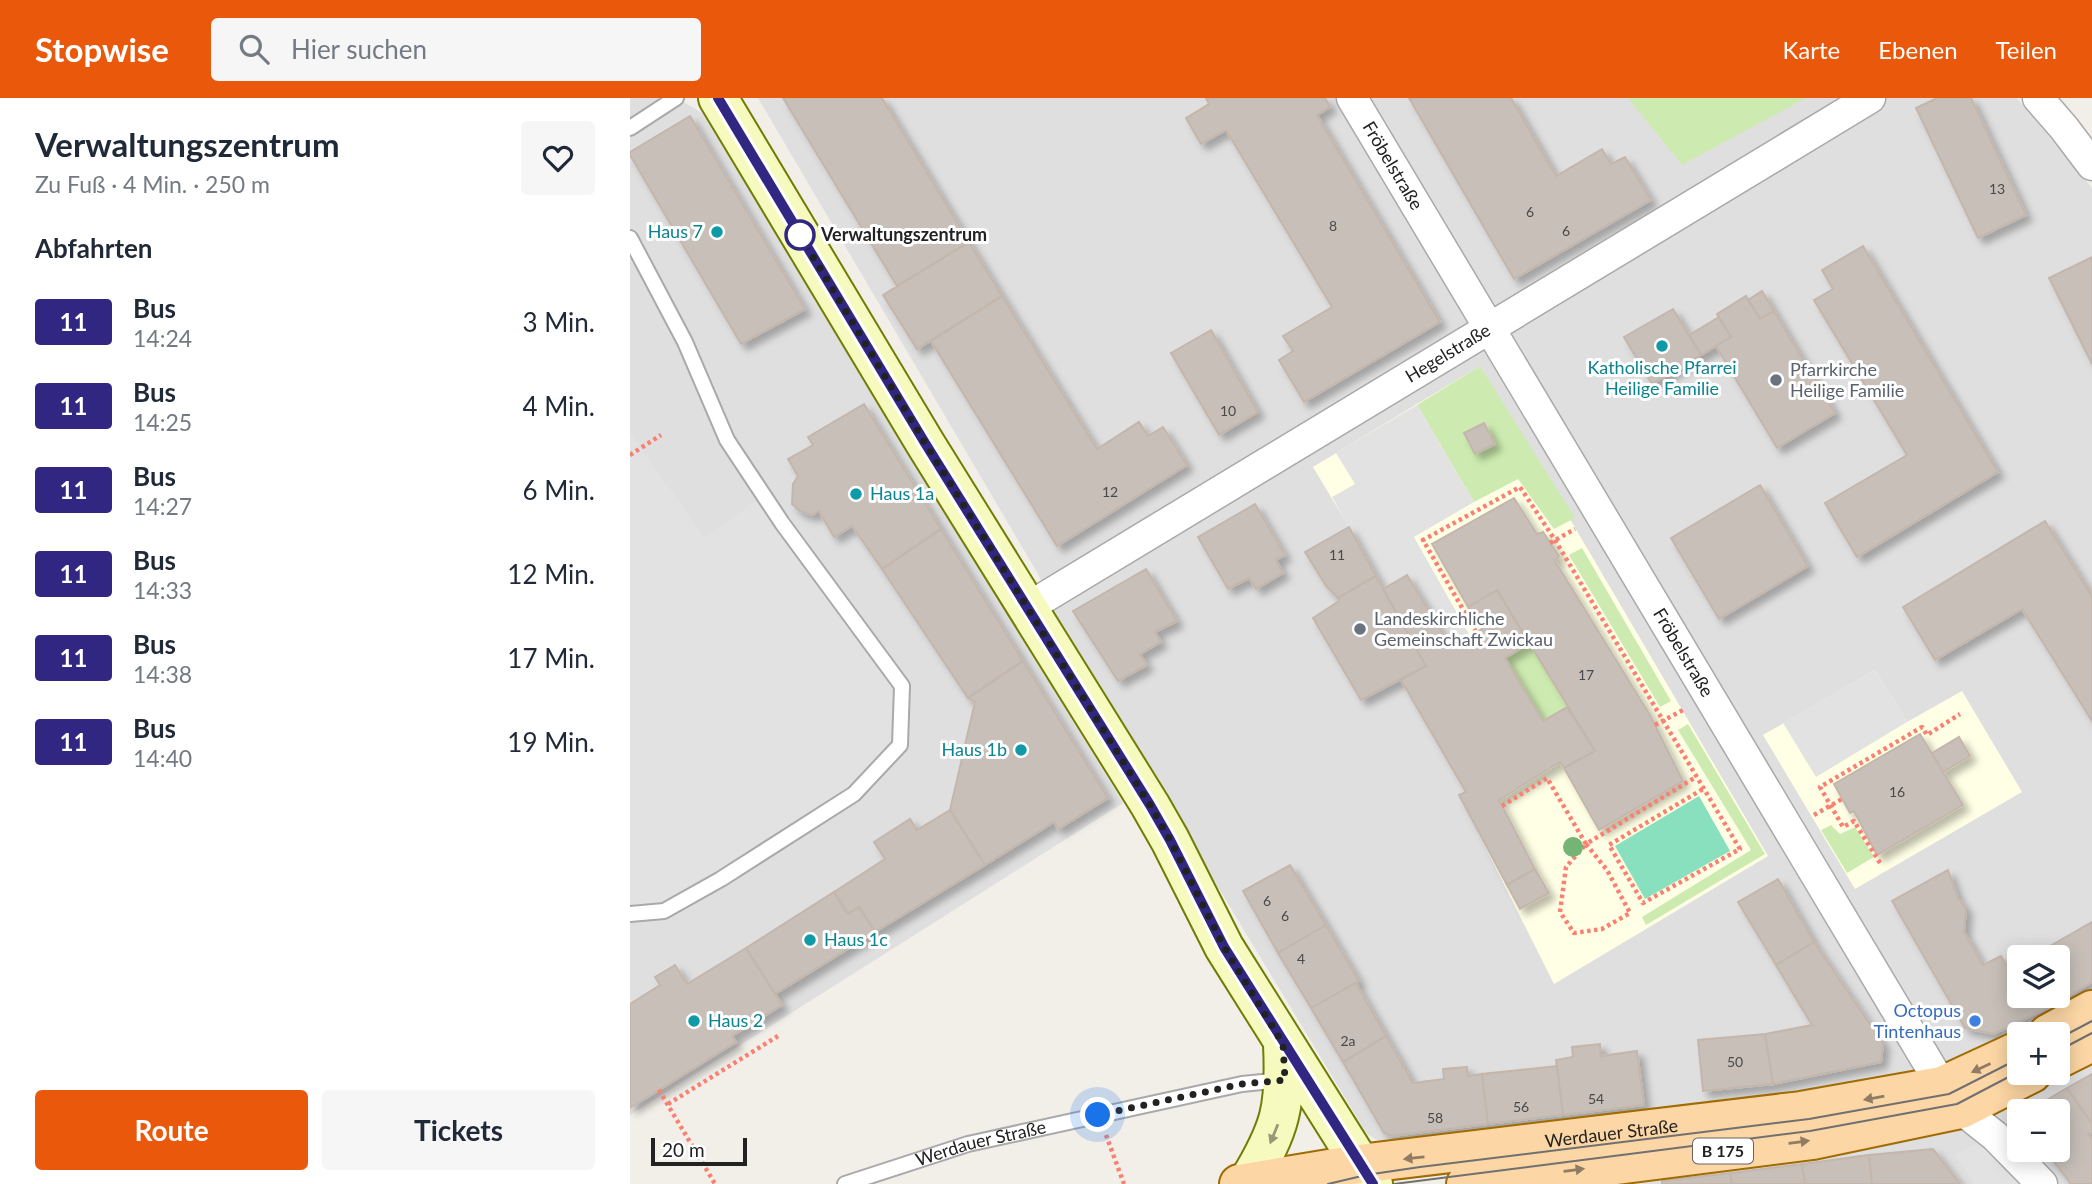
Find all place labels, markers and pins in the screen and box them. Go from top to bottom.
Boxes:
place label: Haus 7 [648,220,703,242]
marker: Verwaltungszentrum [785,220,815,250]
place label: Verwaltungszentrum [820,223,987,245]
marker: Haus 7 [709,224,725,240]
marker: Katholische Pfarrei Heilige Familie [1654,338,1670,354]
place label: Katholische Pfarrei Heilige Familie [1587,356,1737,399]
place label: Pfarrkirche Heilige Familie [1790,358,1904,401]
marker: Pfarrkirche Heilige Familie [1768,372,1784,388]
place label: Haus 1a [870,482,934,504]
marker: Haus 1a [848,486,864,502]
place label: Landeskirchliche Gemeinschaft Zwickau [1374,607,1553,650]
marker: Landeskirchliche Gemeinschaft Zwickau [1352,621,1368,637]
place label: Haus 1b [942,738,1007,760]
marker: Haus 1b [1013,742,1029,758]
place label: Haus 1c [824,928,888,950]
marker: Haus 1c [802,932,818,948]
place label: Octopus Tintenhaus [1873,999,1961,1042]
place label: Haus 2 [708,1009,763,1031]
marker: Haus 2 [686,1013,702,1029]
marker: Octopus Tintenhaus [1967,1013,1983,1029]

